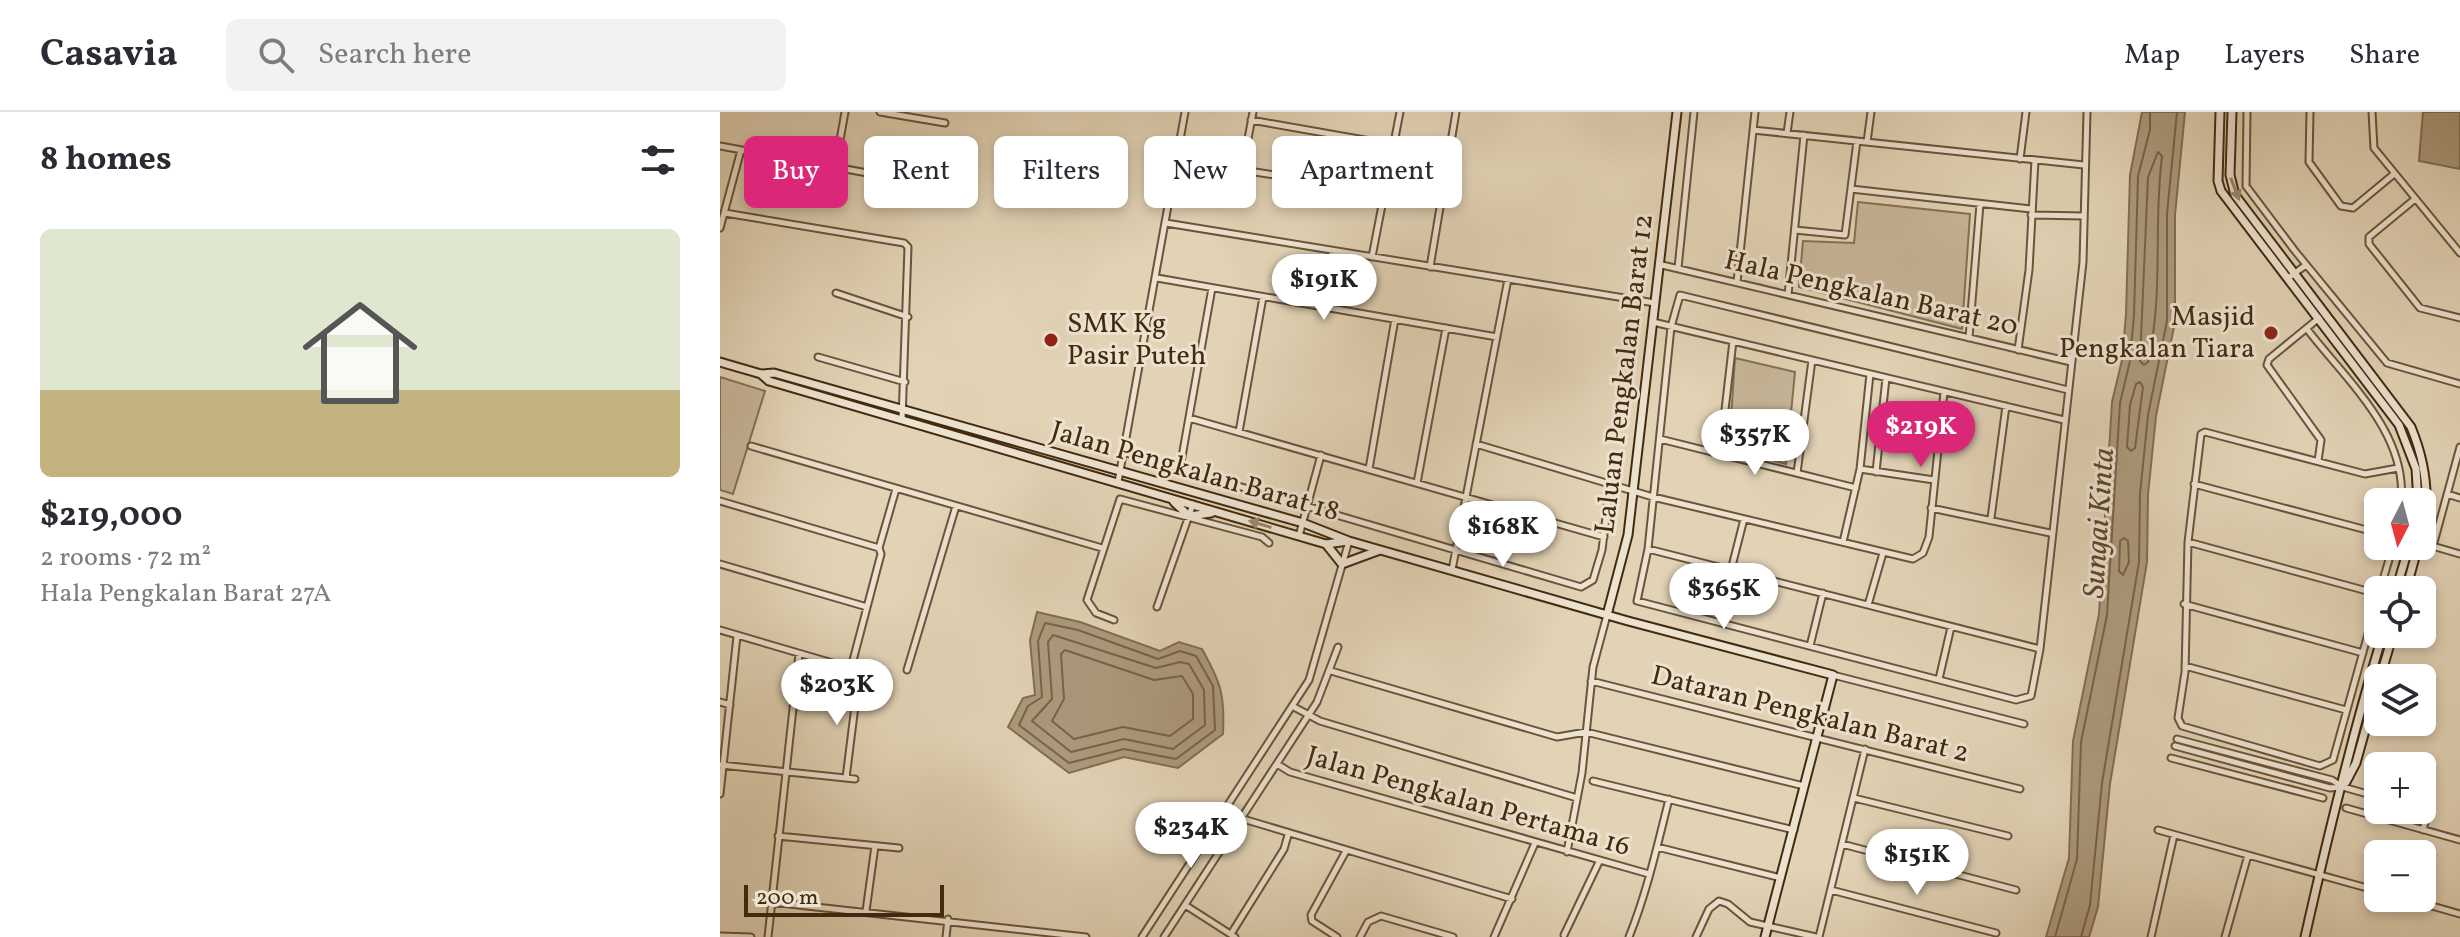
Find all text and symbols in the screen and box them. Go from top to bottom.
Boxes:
search box [226,19,786,91]
text: Casavia [40,29,178,82]
icon: search [254,33,298,77]
text: Search here [318,34,471,76]
text: Map [2124,36,2180,75]
text: Layers [2224,36,2305,75]
text: Share [2349,36,2420,75]
chip: Buy [744,136,848,208]
chip: Rent [864,136,978,208]
chip: Filters [994,136,1128,208]
chip: New [1144,136,1256,208]
chip: Apartment [1272,136,1462,208]
text: 8 homes [40,137,172,184]
icon: filters [636,138,680,182]
one-way arrow [2229,177,2242,201]
street label: Laluan Pengkalan Barat 12 [1586,212,1664,536]
street label: Hala Pengkalan Barat 20 [1720,241,2022,347]
pin: $191K [1268,254,1380,322]
text: $191K [1290,262,1358,298]
icon: home [288,281,432,425]
place label: Masjid Pengkalan Tiara [2059,298,2255,369]
place label: SMK Kg Pasir Puteh [1067,305,1207,376]
marker: Masjid Pengkalan Tiara [2262,324,2280,342]
marker: SMK Kg Pasir Puteh [1042,331,1060,349]
pin: $219K [1865,401,1977,469]
pin: $357K [1699,409,1811,477]
text: $219K [1885,409,1957,445]
street label: Jalan Pengkalan Barat 18 [1046,412,1344,532]
text: $357K [1719,417,1791,453]
water label: Sungai Kinta [2074,446,2126,600]
north arrow [2364,488,2436,560]
map controls [2364,488,2436,912]
text: $219,000 [40,493,182,540]
pin: $168K [1447,501,1559,569]
text: $168K [1467,509,1539,545]
one-way arrow [1247,517,1271,530]
text: 2 rooms · 72 m² [40,540,211,576]
pin: $365K [1668,563,1780,631]
text: $365K [1687,571,1761,607]
text: Hala Pengkalan Barat 27A [40,576,331,612]
button: locate [2364,576,2436,648]
street label: Dataran Pengkalan Barat 2 [1647,657,1973,773]
pin: $203K [781,659,893,727]
button: layers [2364,664,2436,736]
text: $203K [799,667,875,703]
street label: Jalan Pengkalan Pertama 16 [1301,737,1635,867]
button: + [2364,752,2436,824]
pin: $234K [1135,802,1247,870]
text: $234K [1153,810,1229,846]
pin: $151K [1861,829,1973,897]
text: $151K [1884,837,1950,873]
button: − [2364,840,2436,912]
scale bar [744,881,944,917]
text: 200 m [756,883,818,914]

